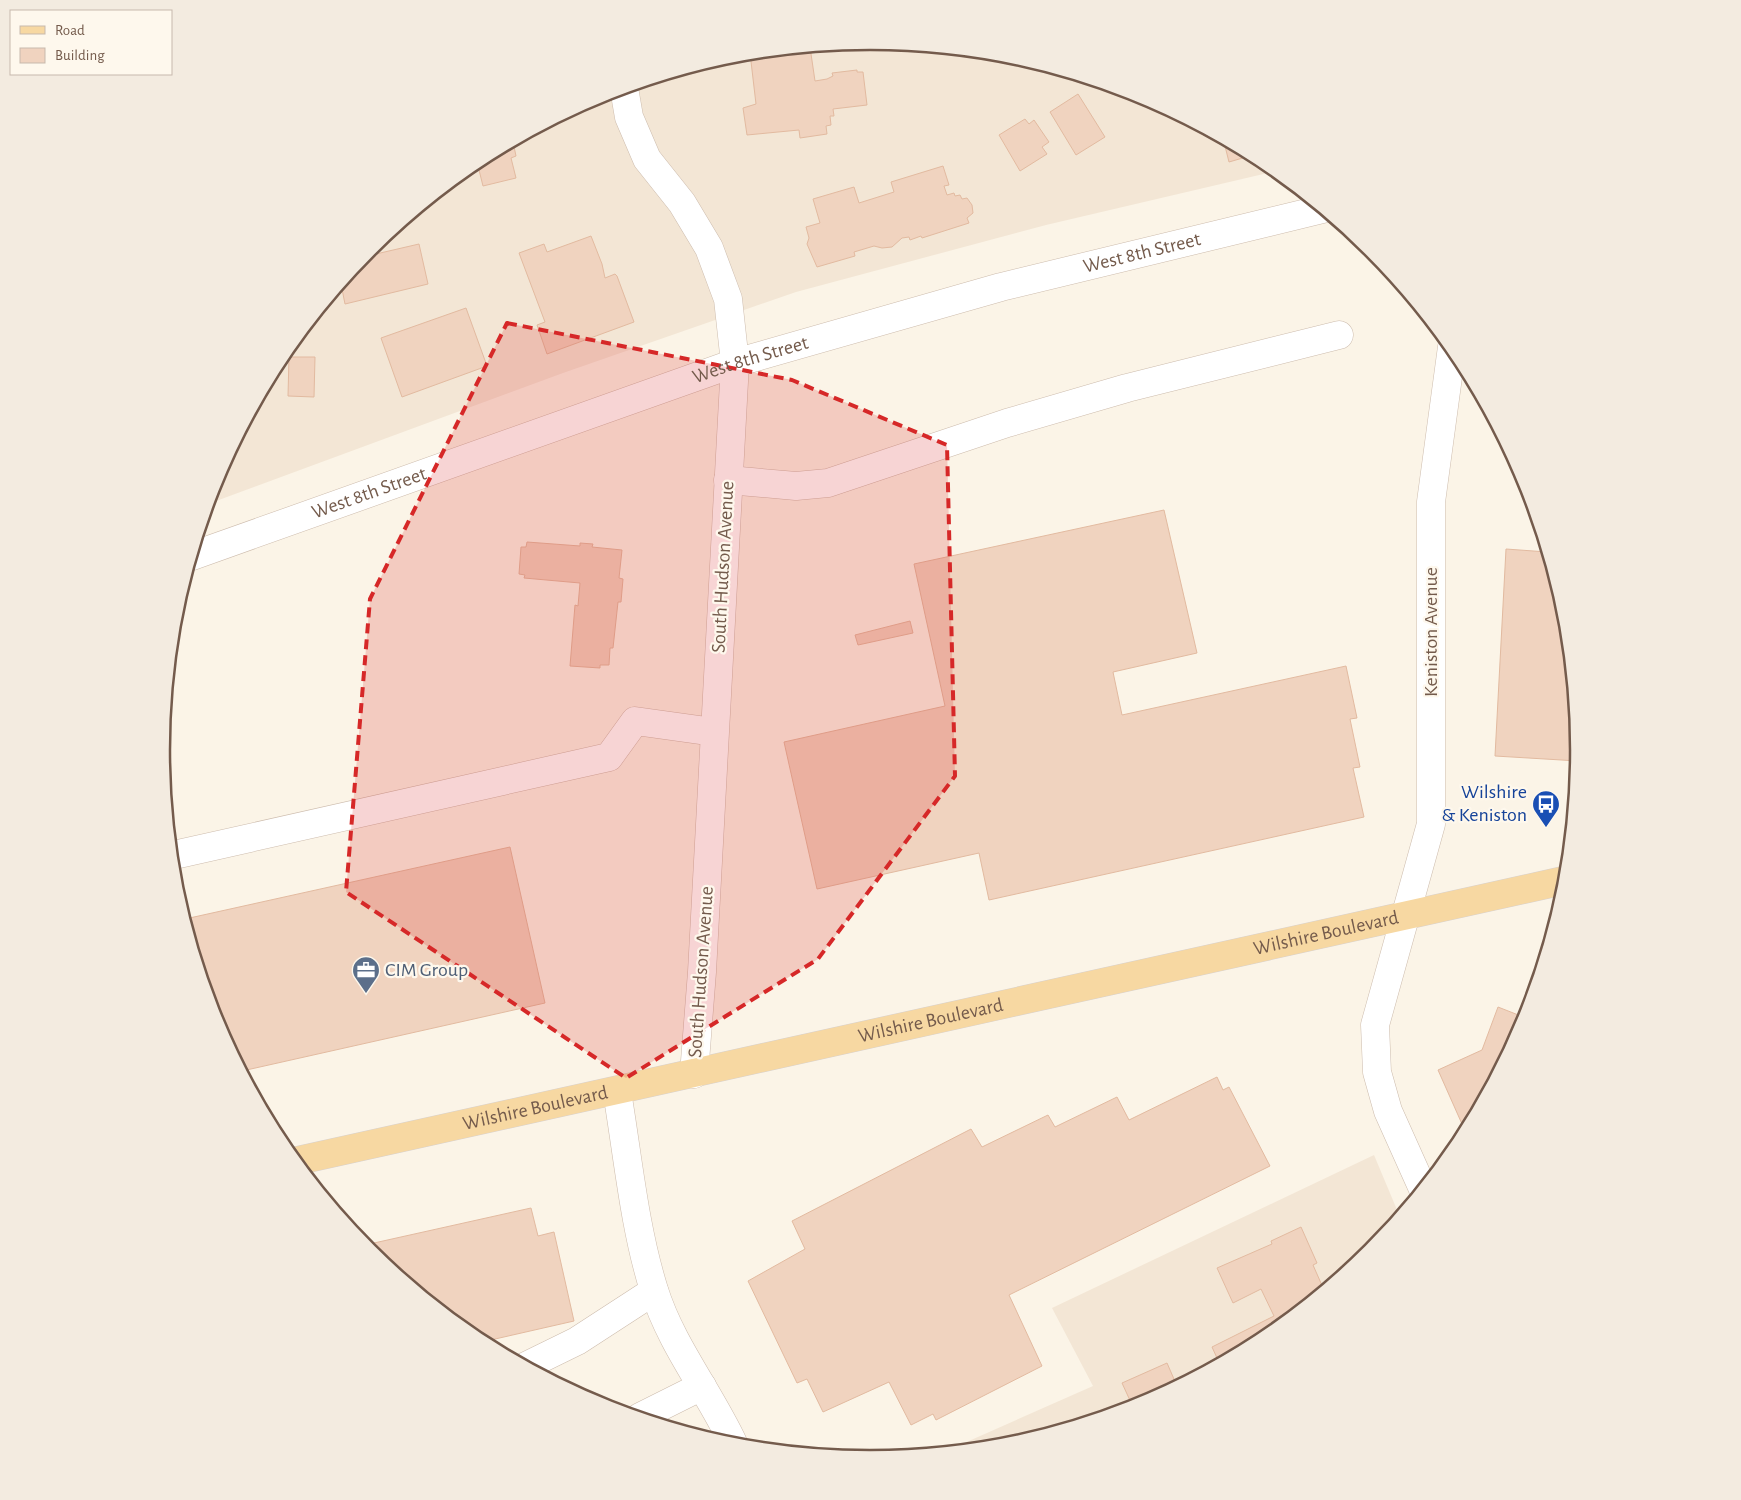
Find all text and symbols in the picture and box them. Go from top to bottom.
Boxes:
legend [10,10,172,75]
text: Road [55,23,85,38]
text: Building [55,48,105,63]
street label: West 8th Street [1081,229,1203,277]
street label: West 8th Street [690,332,811,387]
street label: West 8th Street [309,463,430,523]
street label: South Hudson Avenue [709,481,737,653]
street label: Keniston Avenue [1421,567,1441,697]
place label: Wilshire & Keniston [1442,782,1527,825]
bus stop icon: Wilshire & Keniston [1531,789,1561,828]
street label: South Hudson Avenue [685,885,717,1059]
street label: Wilshire Boulevard [1252,907,1401,959]
office icon: CIM Group [351,955,381,994]
place label: CIM Group [385,960,468,980]
street label: Wilshire Boulevard [856,995,1005,1046]
street label: Wilshire Boulevard [461,1082,610,1134]

